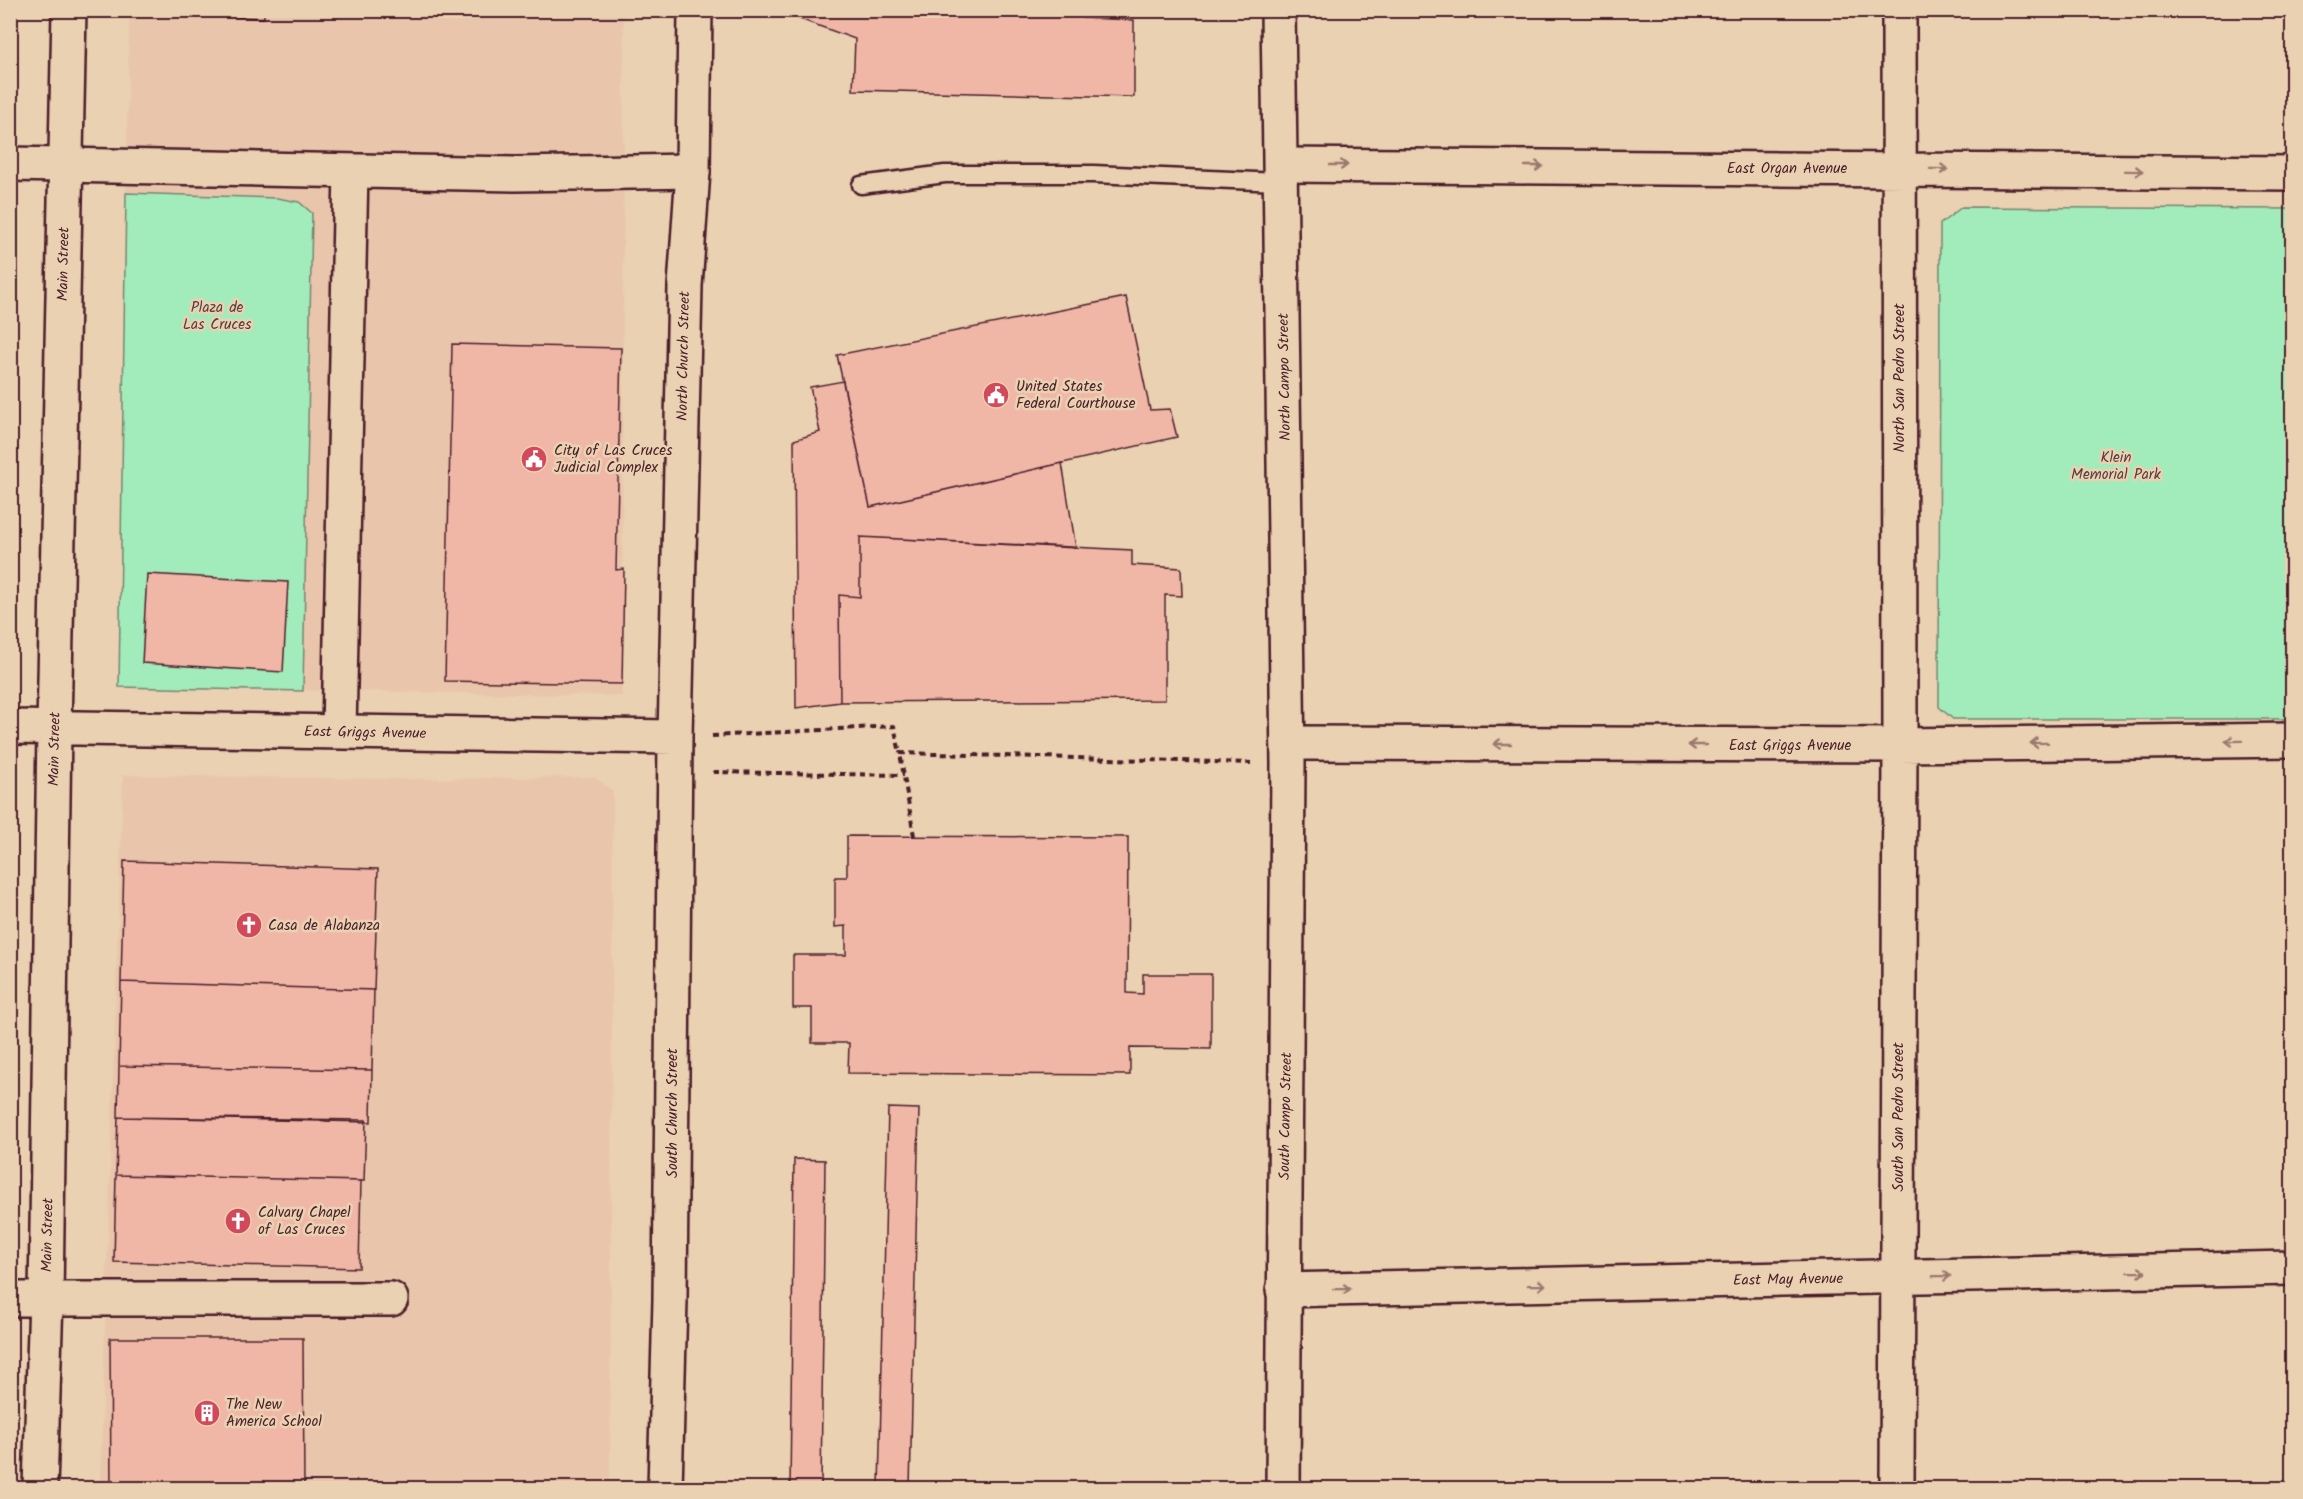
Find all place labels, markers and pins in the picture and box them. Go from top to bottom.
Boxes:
place label: United States Federal Courthouse [1016,375,1136,416]
public building icon: United States Federal Courthouse [981,380,1011,410]
place label: City of Las Cruces Judicial Complex [554,439,673,480]
public building icon: City of Las Cruces Judicial Complex [519,444,549,474]
church icon: Casa de Alabanza [234,910,264,940]
place label: Casa de Alabanza [268,914,380,938]
place label: Calvary Chapel of Las Cruces [258,1201,351,1242]
church icon: Calvary Chapel of Las Cruces [223,1206,253,1236]
place label: The New America School [226,1393,322,1434]
building icon: The New America School [192,1398,222,1428]

